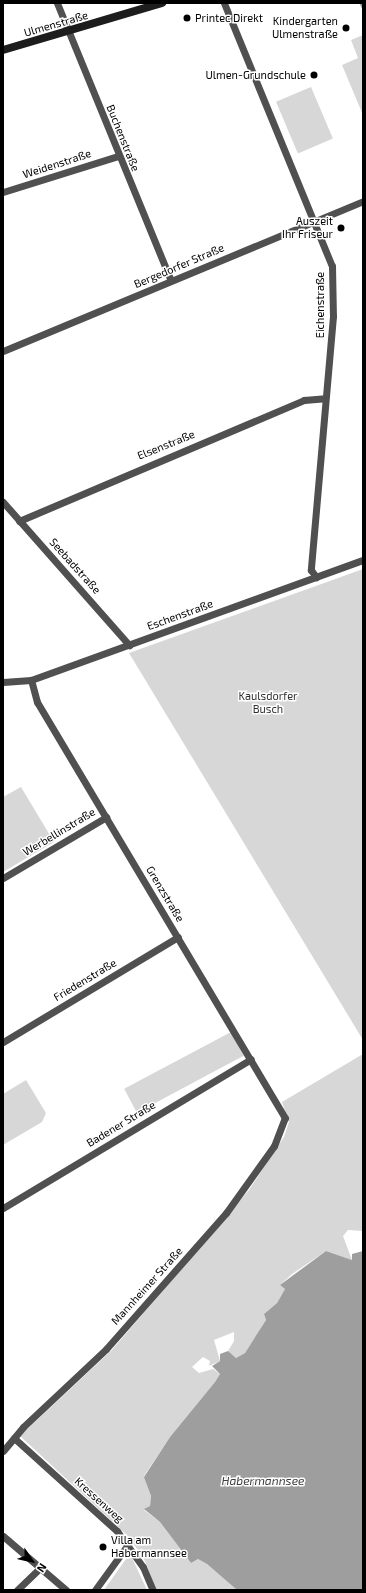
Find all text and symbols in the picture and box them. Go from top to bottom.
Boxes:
street label: Ulmenstraße [22,9,90,39]
place label: Printec Direkt [195,11,263,25]
marker: Printec Direkt [182,13,192,23]
place label: Kindergarten Ulmenstraße [272,15,338,41]
marker: Kindergarten Ulmenstraße [341,23,351,33]
place label: Ulmen-Grundschule [205,68,306,82]
marker: Ulmen-Grundschule [309,70,319,80]
street label: Buchenstraße [104,103,142,173]
street label: Weidenstraße [21,147,93,181]
place label: Auszeit Ihr Friseur [282,215,333,241]
marker: Auszeit Ihr Friseur [336,223,346,233]
street label: Bergedorfer Straße [132,241,226,291]
street label: Eichenstraße [313,272,327,338]
street label: Elsenstraße [135,427,197,463]
street label: Seebadstraße [47,536,103,596]
street label: Eschenstraße [145,597,215,633]
park label: Kaulsdorfer Busch [238,690,298,716]
street label: Werbellinstraße [20,805,98,859]
street label: Grenzstraße [143,864,187,924]
street label: Friedenstraße [51,956,119,1004]
street label: Badener Straße [84,1098,158,1150]
street label: Mannheimer Straße [109,1244,185,1328]
water label: Habermannsee [221,1474,305,1488]
street label: Kressenweg [72,1475,126,1525]
place label: Villa am Habermannsee [111,1534,187,1560]
north arrow [12,1541,52,1581]
marker: Villa am Habermannsee [98,1542,108,1552]
text: N [35,1561,50,1575]

